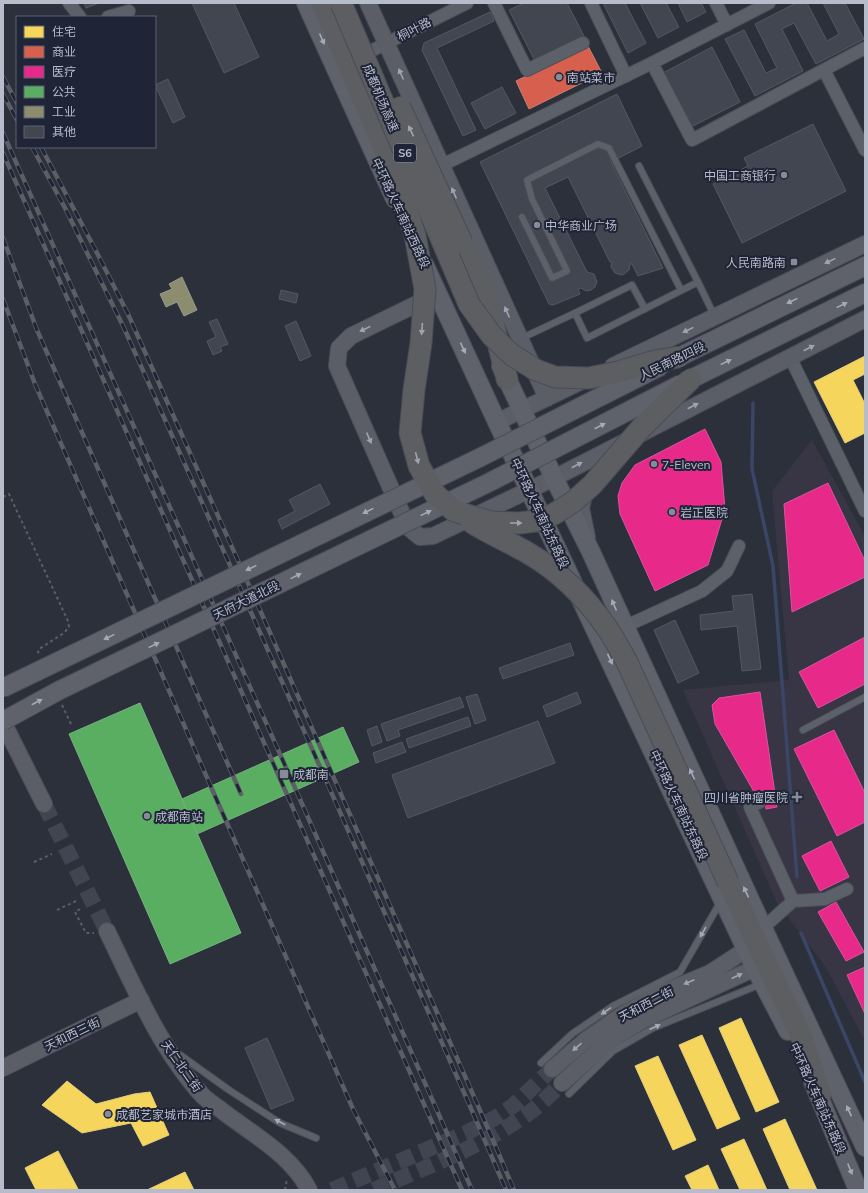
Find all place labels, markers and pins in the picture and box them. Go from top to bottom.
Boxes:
place label: 南站菜市 [567,70,615,85]
marker: 南站菜市 [554,72,564,82]
place label: 中国工商银行 [704,168,776,183]
marker: 中国工商银行 [779,170,789,180]
place label: 中华商业广场 [545,218,617,233]
marker: 中华商业广场 [532,220,542,230]
place label: 人民南路南 [726,255,786,270]
marker: 人民南路南 [789,257,799,267]
place label: 7-Eleven [662,457,711,472]
marker: 7-Eleven [649,459,659,469]
place label: 岩正医院 [680,505,728,520]
marker: 岩正医院 [667,507,677,517]
place label: 成都南 [293,767,329,782]
marker: 成都南 [278,768,290,780]
place label: 四川省肿瘤医院 [704,790,788,805]
marker: 四川省肿瘤医院 [791,791,803,803]
place label: 成都南站 [155,809,203,824]
marker: 成都南站 [142,811,152,821]
place label: 成都艺家城市酒店 [116,1107,212,1122]
marker: 成都艺家城市酒店 [103,1109,113,1119]

